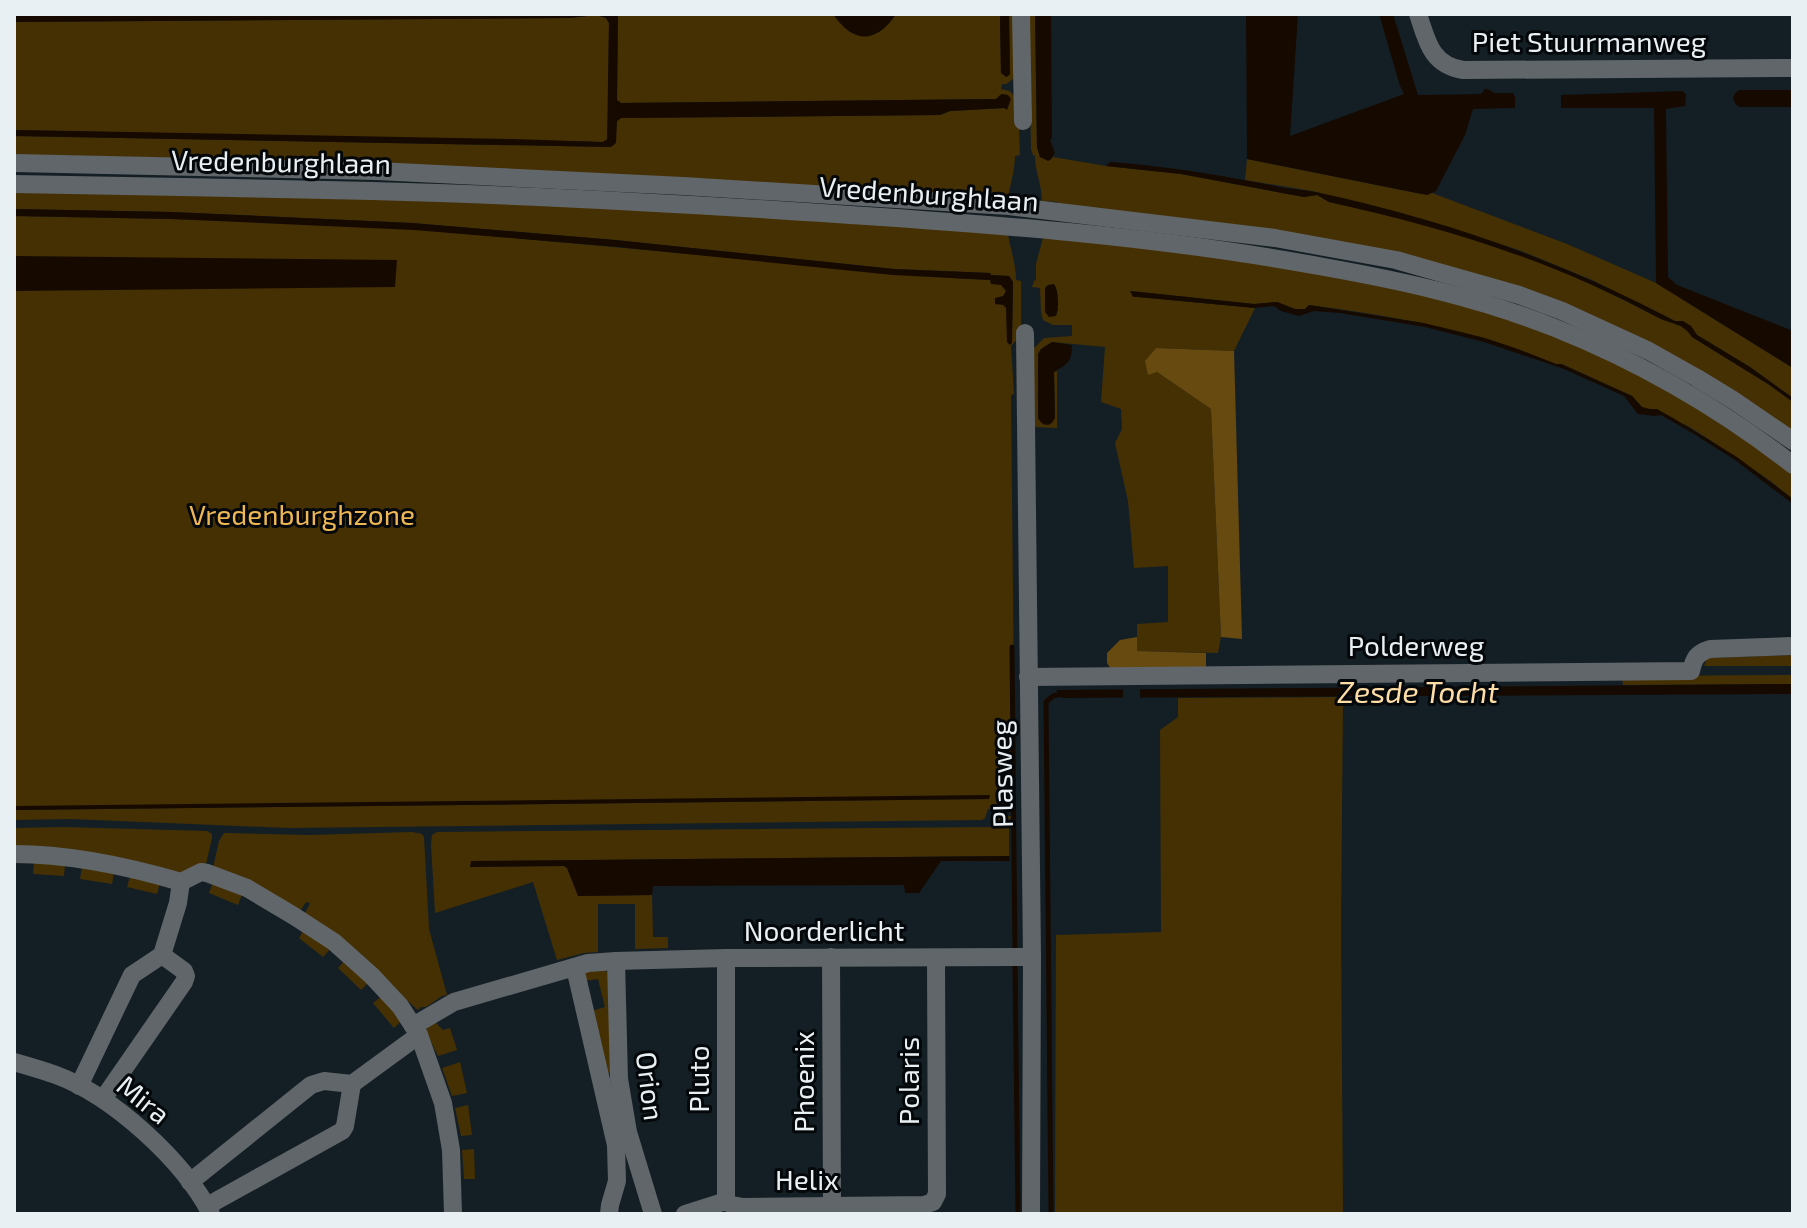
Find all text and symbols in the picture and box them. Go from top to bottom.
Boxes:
street label: Piet Stuurmanweg [1472,24,1707,58]
street label: Vredenburghlaan [171,142,391,180]
street label: Vredenburghlaan [818,168,1040,218]
park label: Vredenburghzone [189,497,415,531]
street label: Polderweg [1348,628,1485,662]
water label: Zesde Tocht [1337,673,1499,709]
street label: Plasweg [983,719,1019,828]
street label: Noorderlicht [744,913,904,947]
street label: Phoenix [786,1031,820,1133]
street label: Polaris [891,1037,925,1125]
street label: Pluto [681,1045,715,1113]
street label: Orion [630,1050,672,1122]
street label: Mira [111,1068,177,1130]
street label: Helix [775,1162,839,1196]

